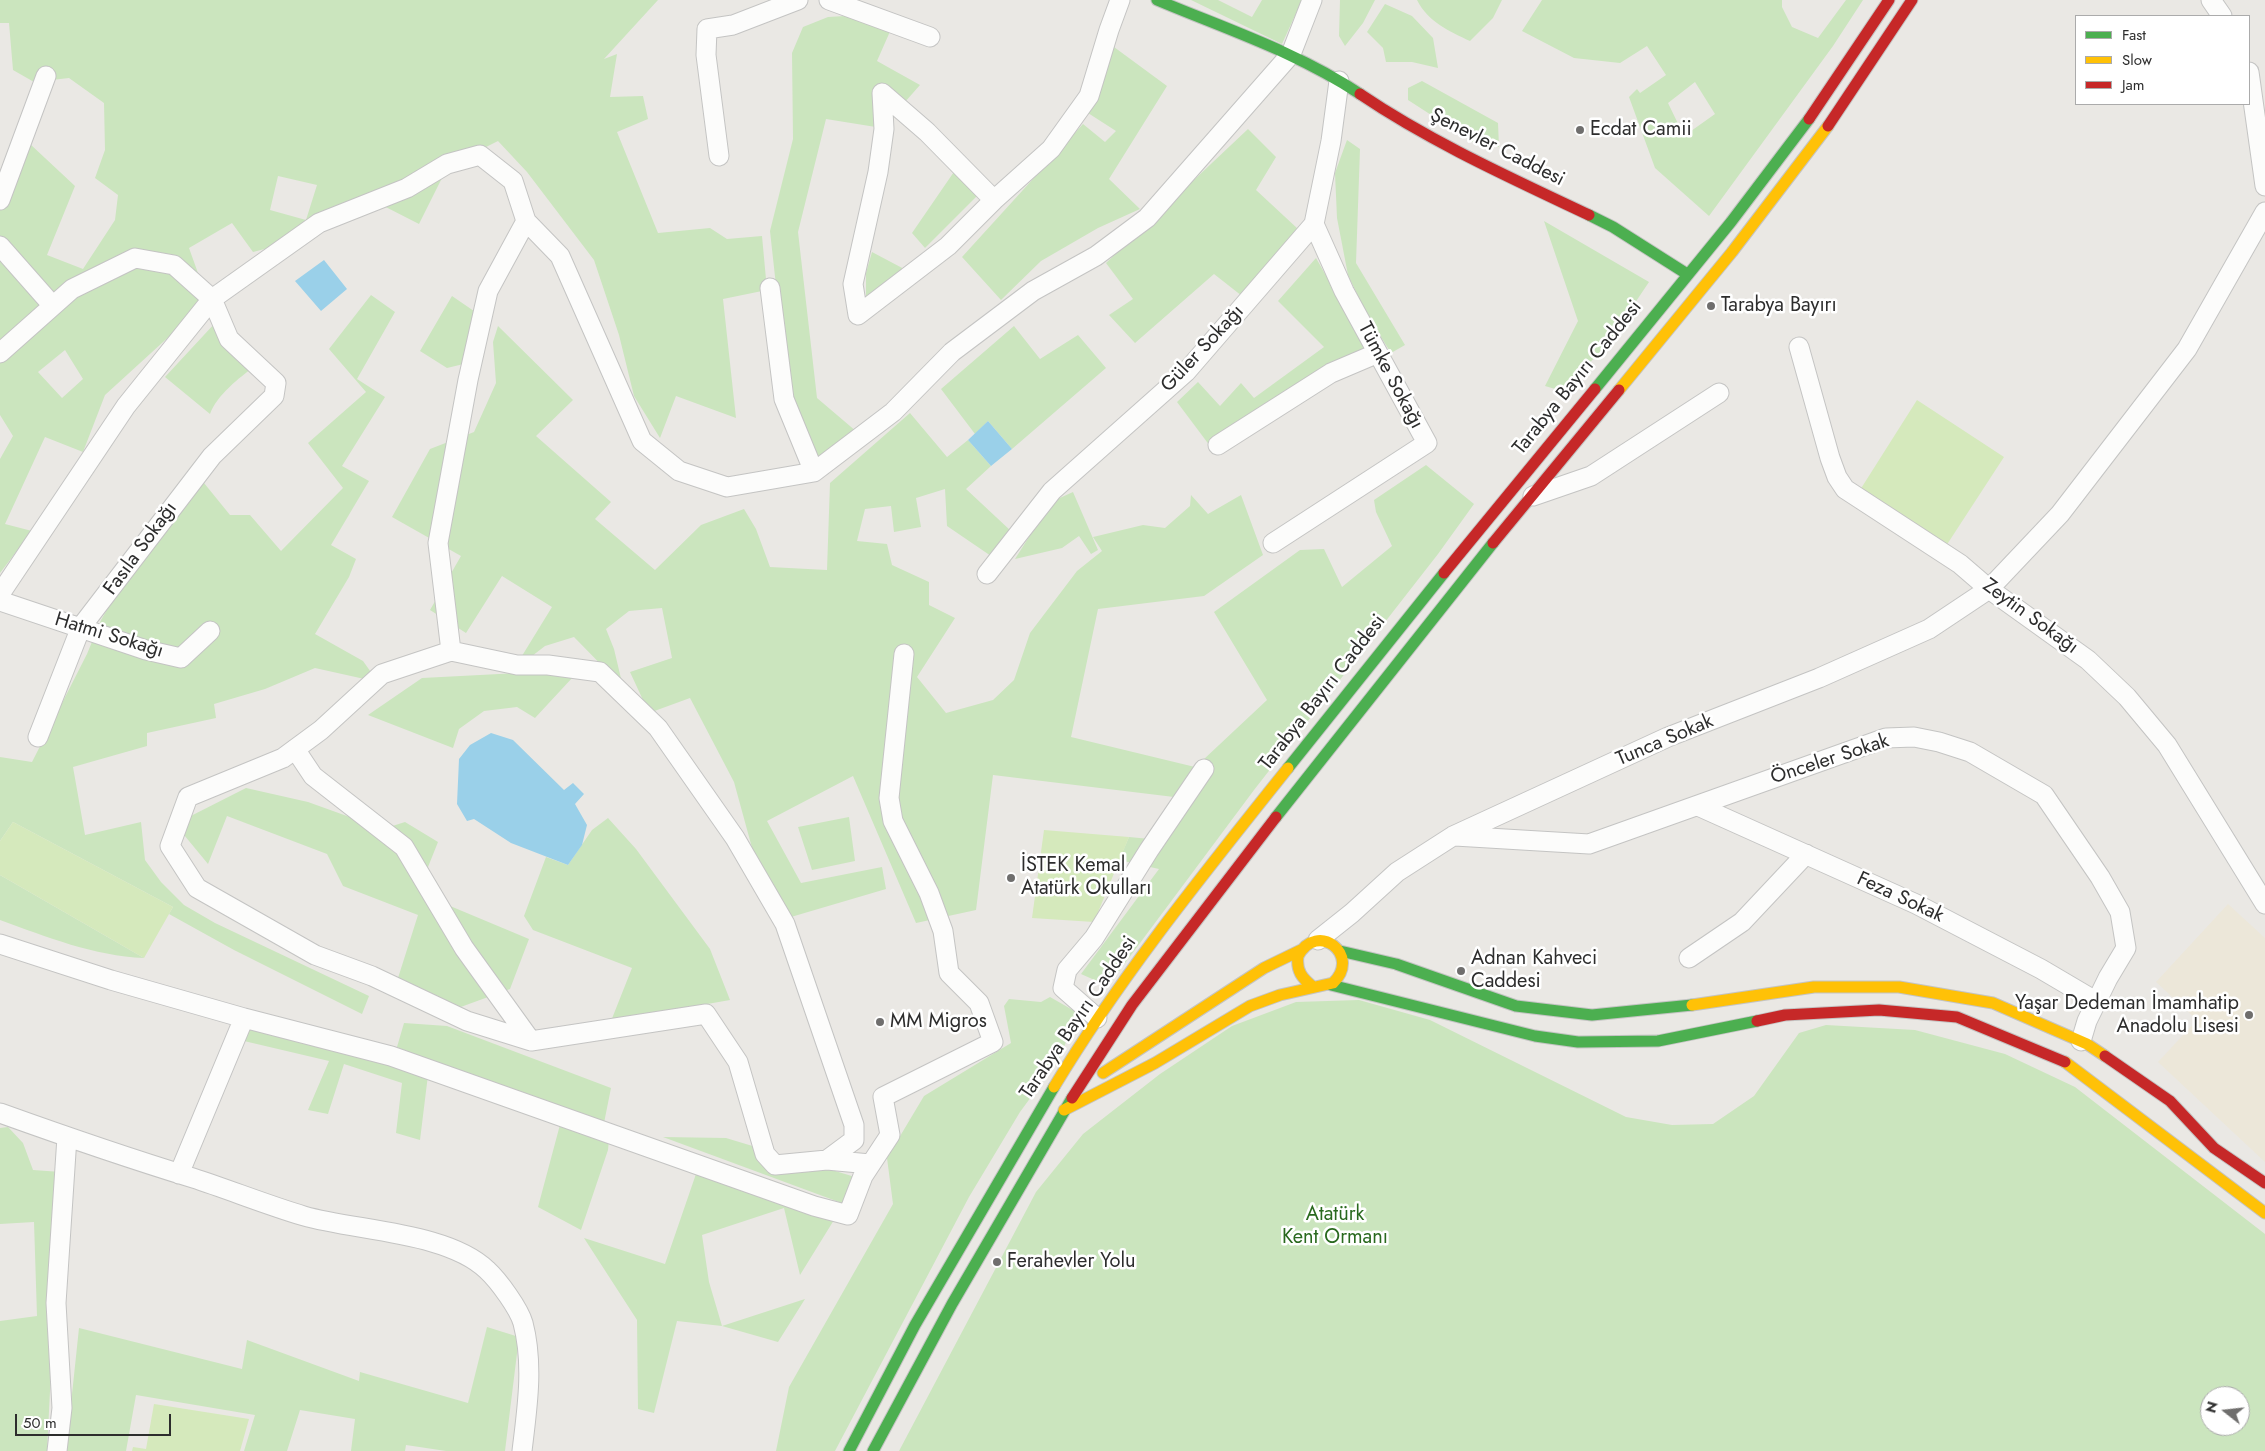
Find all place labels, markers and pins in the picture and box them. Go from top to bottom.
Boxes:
place label: Ecdat Camii [1590,118,1692,142]
marker: Ecdat Camii [1574,124,1586,136]
place label: Tarabya Bayırı [1721,294,1837,318]
marker: Tarabya Bayırı [1705,300,1717,312]
place label: İSTEK Kemal Atatürk Okulları [1021,854,1151,901]
marker: İSTEK Kemal Atatürk Okulları [1005,872,1017,884]
place label: Adnan Kahveci Caddesi [1471,947,1597,994]
marker: Adnan Kahveci Caddesi [1455,965,1467,977]
place label: Yaşar Dedeman İmamhatip Anadolu Lisesi [2015,992,2239,1039]
marker: Yaşar Dedeman İmamhatip Anadolu Lisesi [2243,1009,2255,1021]
place label: MM Migros [890,1010,987,1034]
marker: MM Migros [874,1016,886,1028]
place label: Ferahevler Yolu [1007,1250,1135,1274]
marker: Ferahevler Yolu [991,1256,1003,1268]

